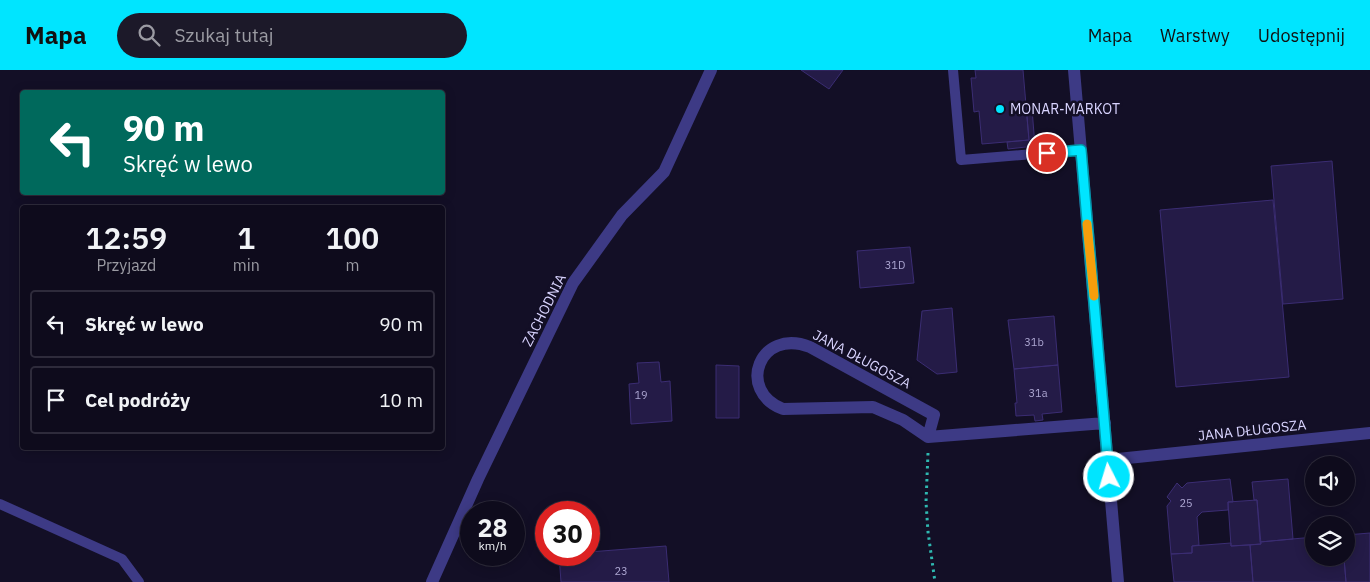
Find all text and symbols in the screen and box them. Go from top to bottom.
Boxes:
search box [117,13,467,58]
text: Mapa [25,19,87,51]
icon: search [135,21,163,49]
text: Szukaj tutaj [175,23,274,47]
text: Mapa [1088,24,1132,47]
text: Warstwy [1160,24,1230,47]
text: Udostępnij [1258,24,1345,47]
place label: MONAR-MARKOT [1010,100,1120,118]
marker: MONAR-MARKOT [994,103,1006,115]
text: 90 m [123,105,205,151]
icon: left [40,110,105,175]
pin [1026,132,1068,174]
icon: arrive [1033,139,1061,167]
text: Skręć w lewo [123,149,253,178]
text: 12:59 [86,218,167,257]
text: 1 [237,218,255,257]
text: 100 [325,218,379,257]
text: Przyjazd [96,255,156,275]
text: min [233,255,260,275]
text: m [345,255,359,275]
house number: 31D [885,258,905,272]
street label: ZACHODNIA [518,271,570,349]
icon: left [42,310,70,338]
text: Skręć w lewo [85,312,204,336]
text: 90 m [379,312,423,336]
street label: JANA DŁUGOSZA [810,326,914,392]
house number: 31b [1024,335,1044,349]
icon: arrive [42,386,70,414]
house number: 31a [1028,386,1048,400]
text: Cel podróży [85,388,190,412]
text: 10 m [379,388,423,412]
house number: 19 [634,388,648,402]
street label: JANA DŁUGOSZA [1197,415,1307,445]
position arrow [1082,450,1134,502]
map controls [1305,456,1355,566]
button: sound [1305,456,1355,506]
house number: 25 [1179,496,1193,510]
speed limit sign: 30 [535,501,600,566]
text: 28 [477,511,508,544]
button: layers [1305,516,1355,566]
text: km/h [478,538,507,553]
house number: 23 [614,564,628,578]

